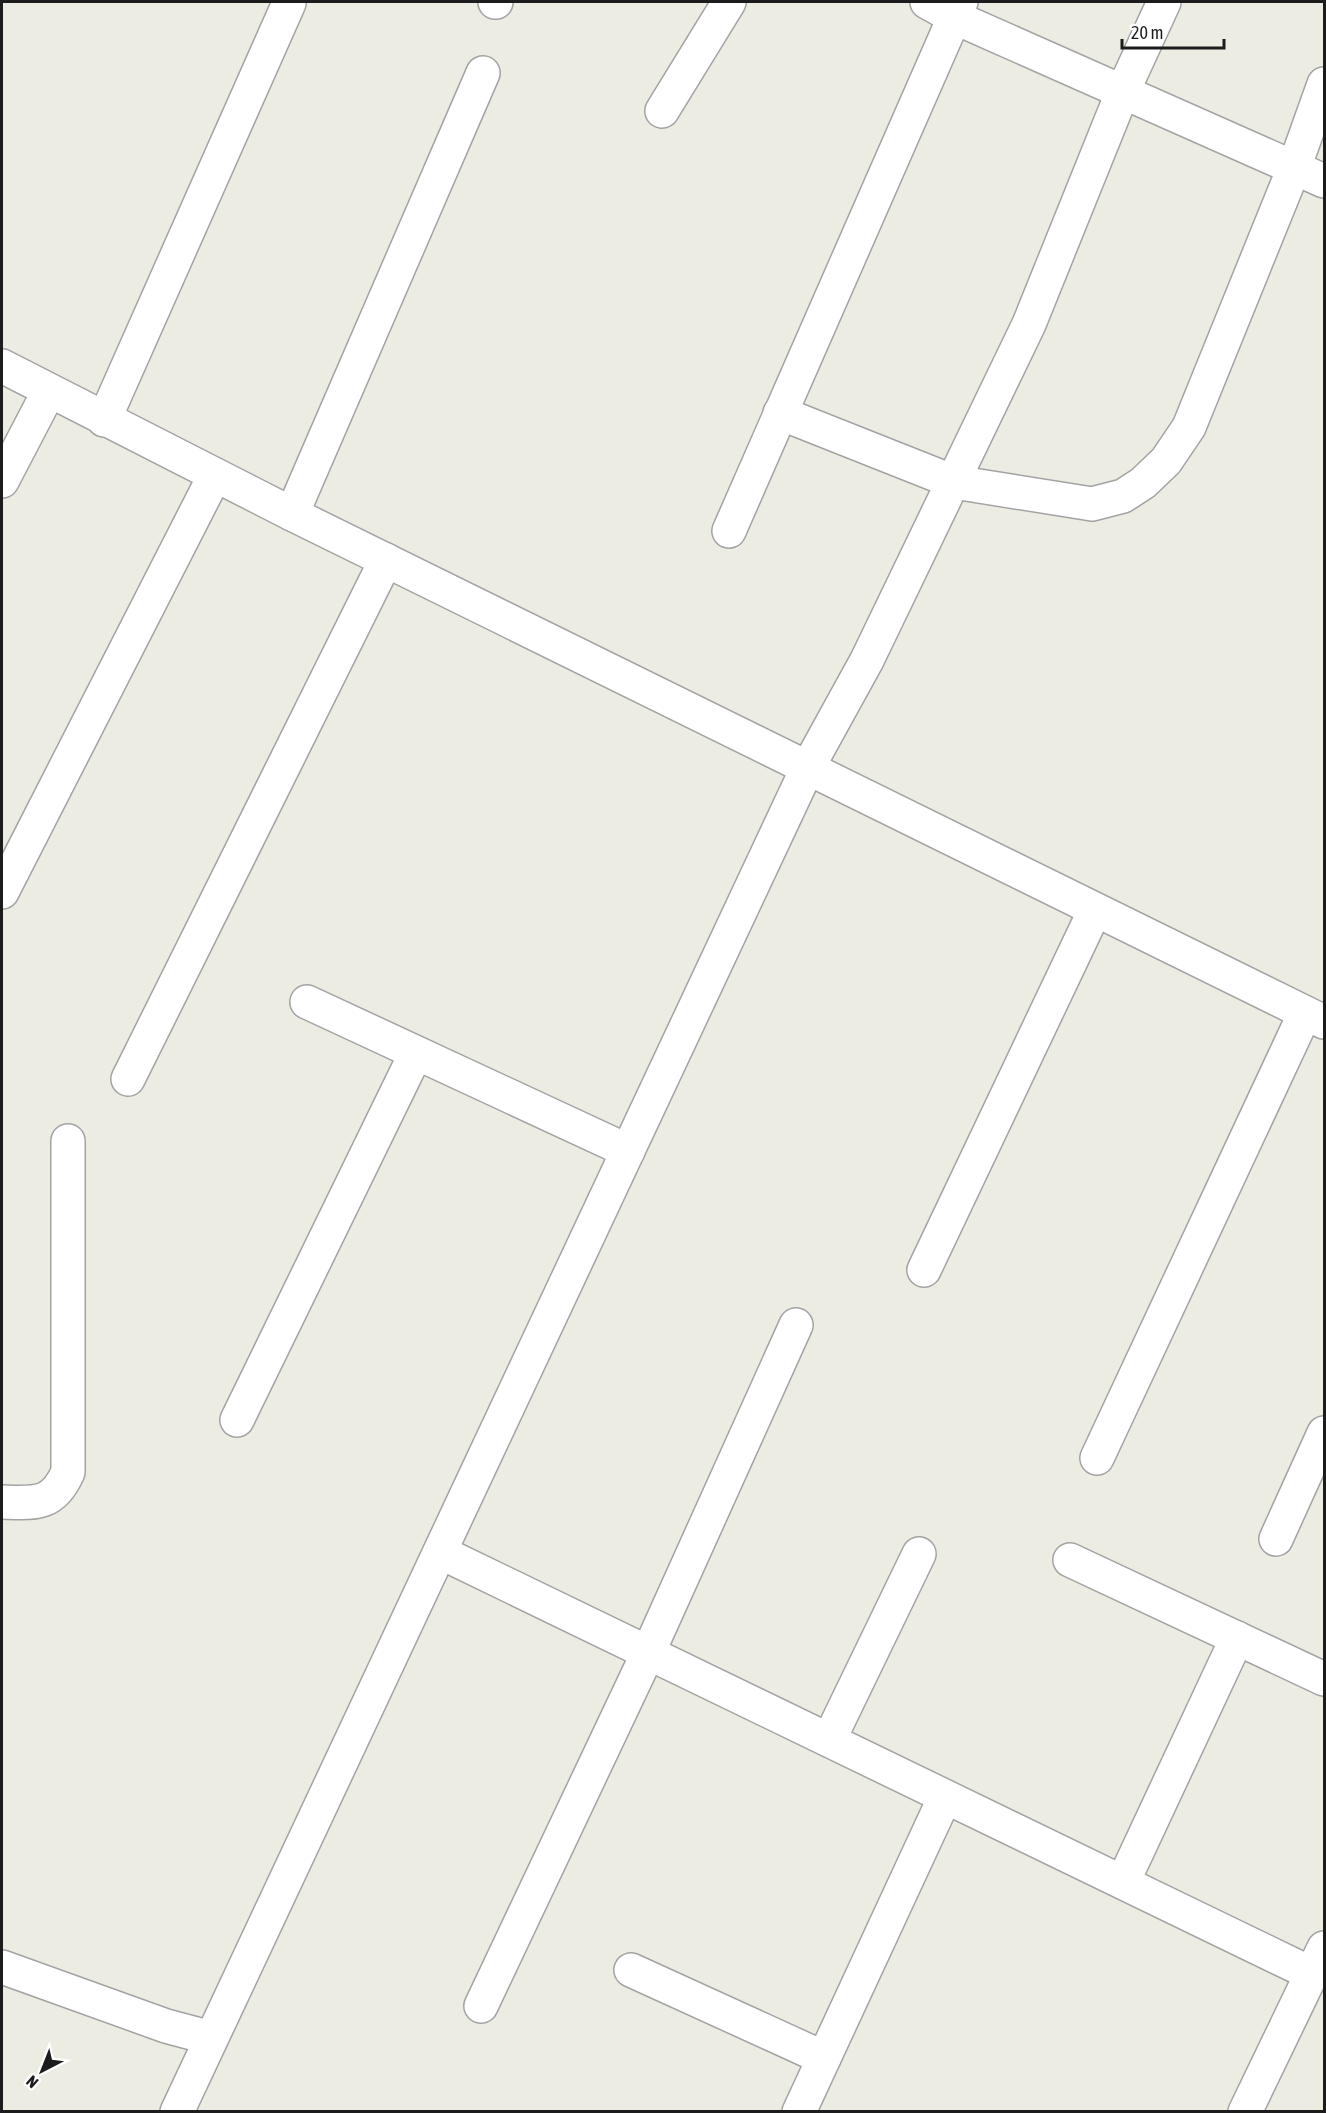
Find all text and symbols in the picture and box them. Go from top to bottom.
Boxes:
scale bar [1122,12,1224,50]
text: 20 m [1131,22,1163,43]
north arrow [12,2041,72,2101]
text: N [22,2072,41,2092]

